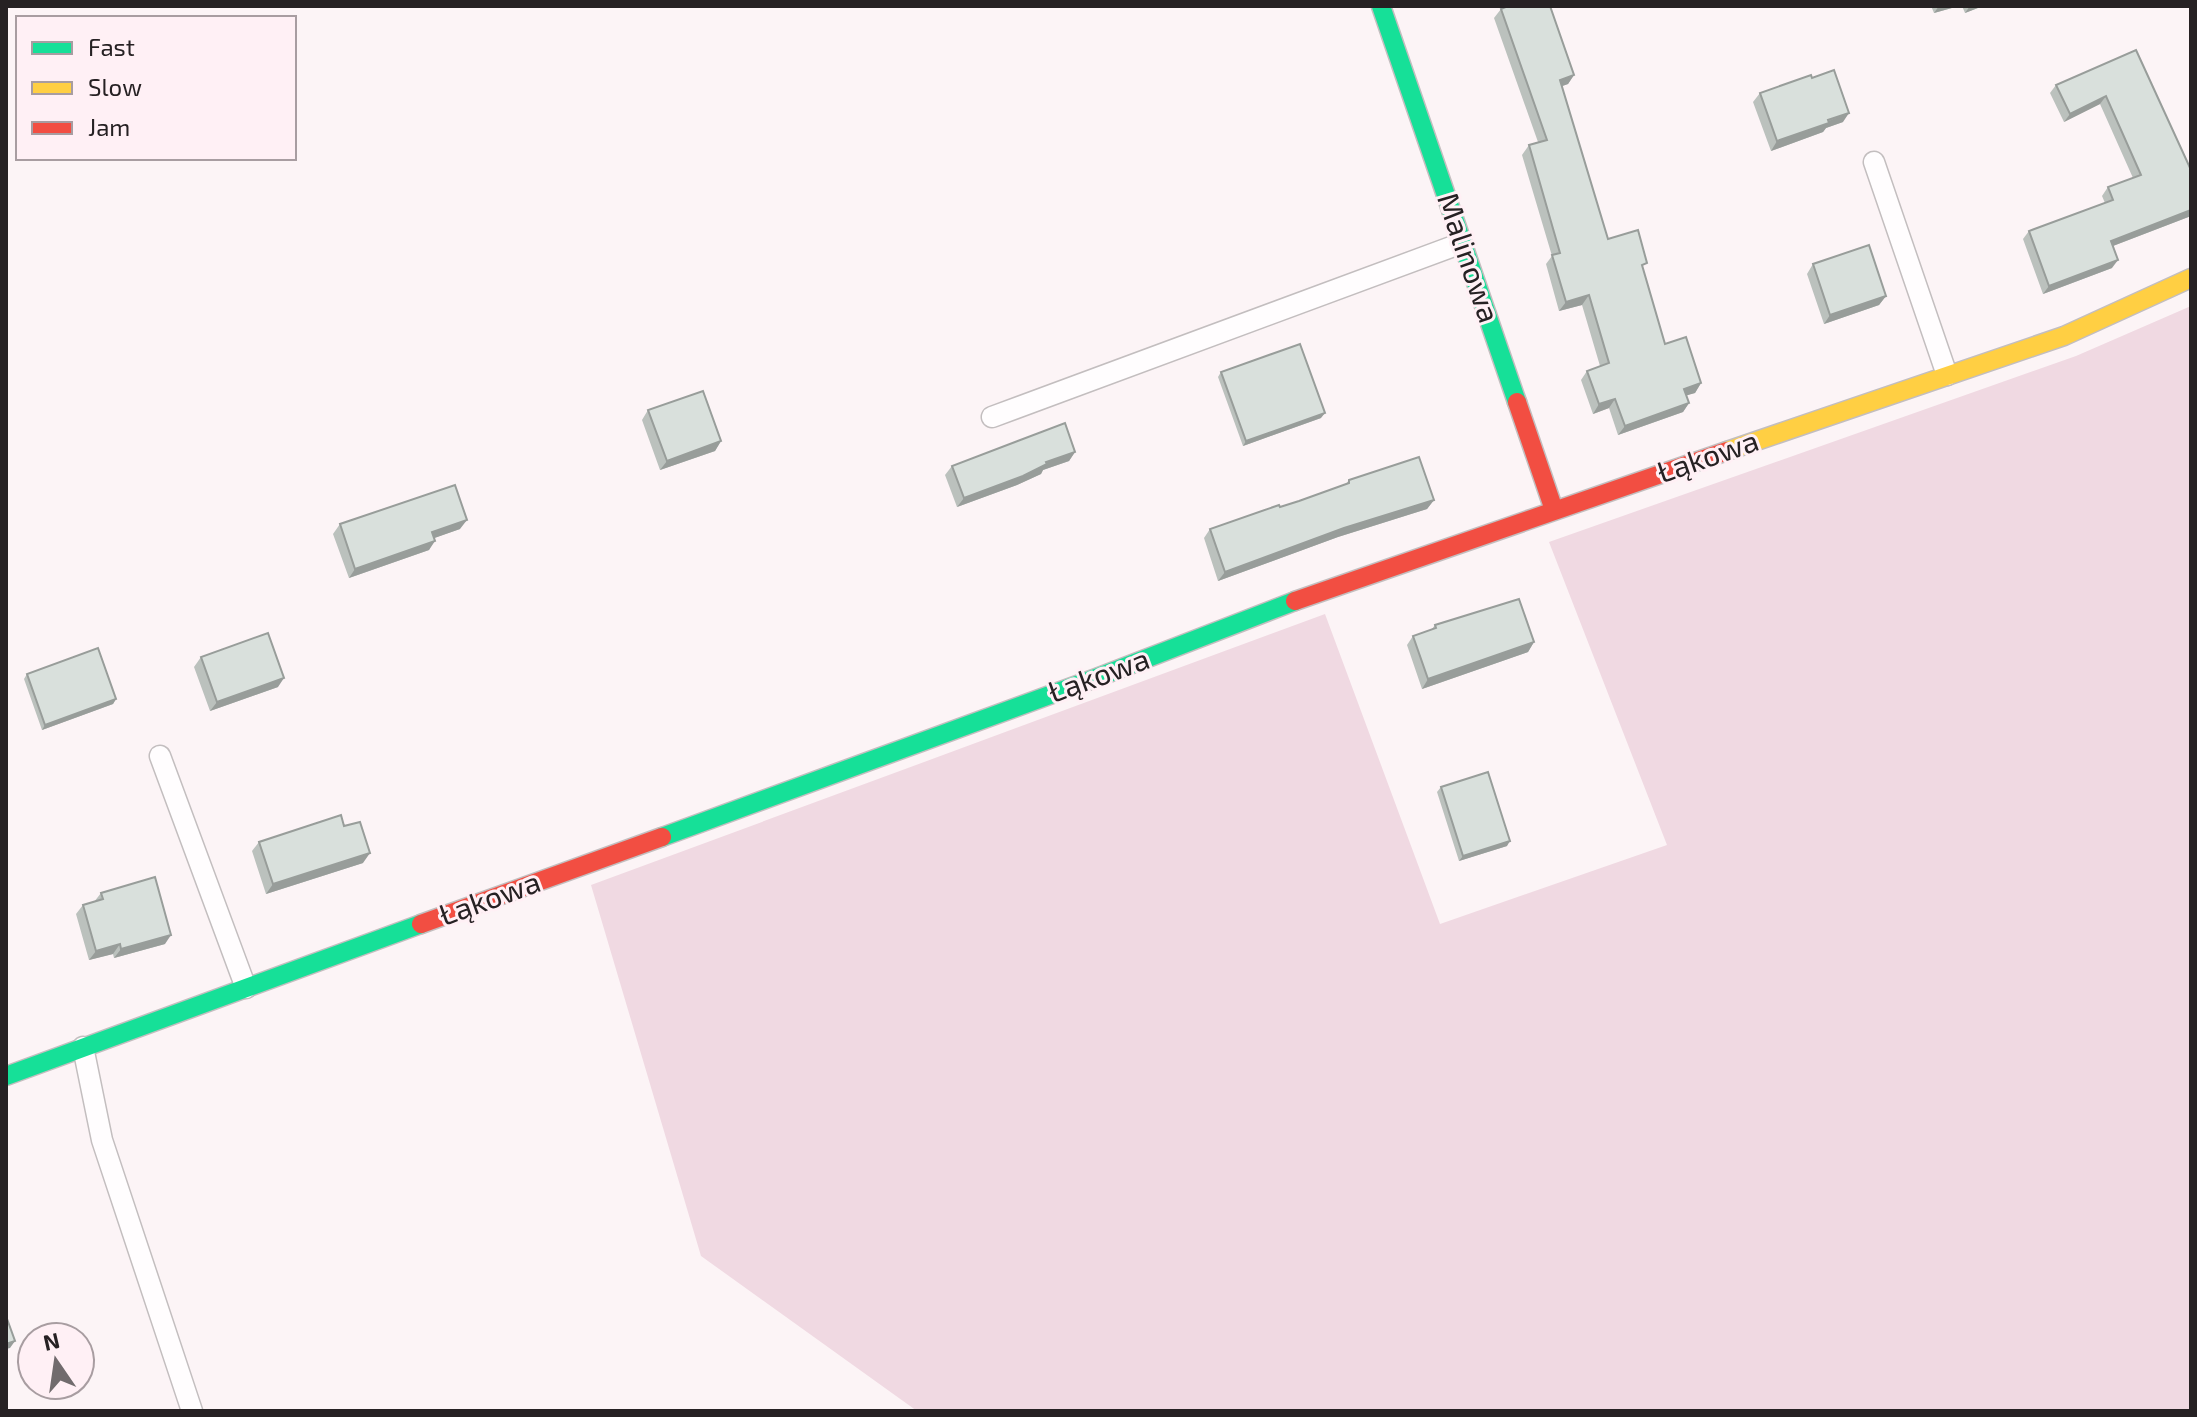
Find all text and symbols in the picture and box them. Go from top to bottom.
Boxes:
legend [16,16,296,160]
text: Fast [88,32,135,61]
text: Slow [88,72,142,101]
text: Jam [88,112,130,141]
street label: Malinowa [1431,188,1509,327]
street label: Łąkowa [1652,421,1763,489]
street label: Łąkowa [1043,639,1154,709]
street label: Łąkowa [434,862,545,932]
north arrow [16,1321,96,1401]
text: N [41,1326,62,1355]

